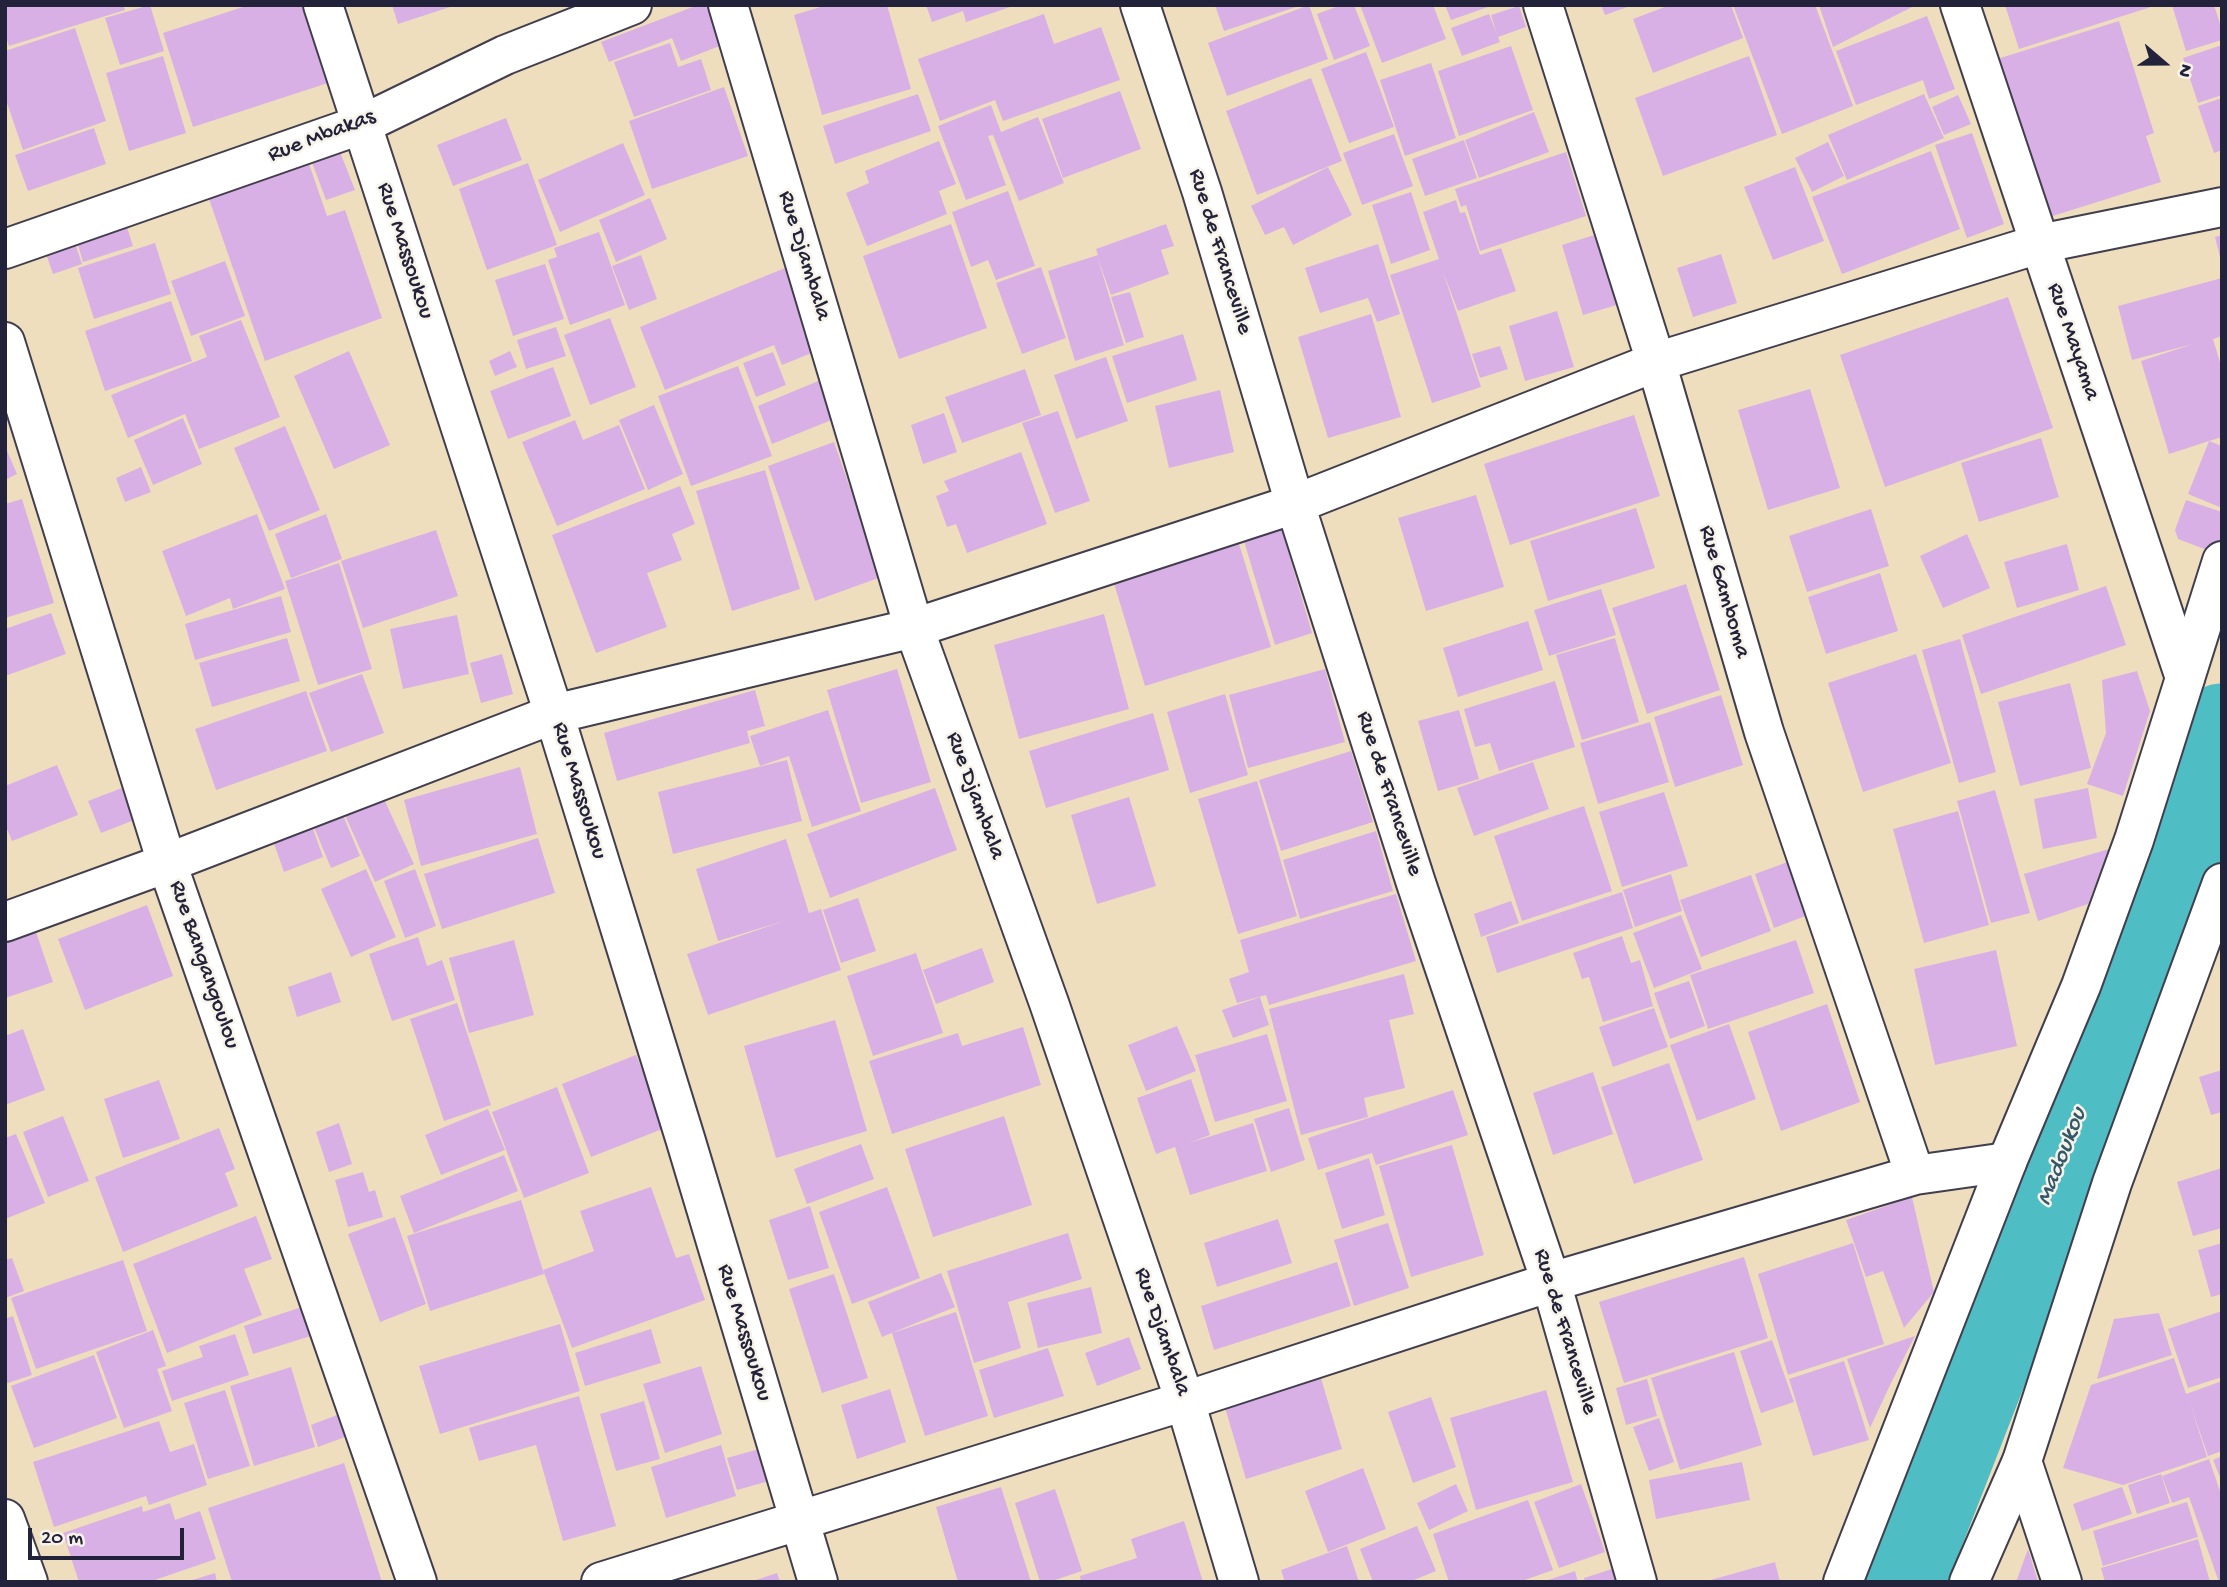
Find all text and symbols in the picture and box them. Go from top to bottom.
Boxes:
north arrow [2129,28,2199,98]
text: N [2171,61,2197,80]
street label: Rue Mbakas [265,104,379,170]
street label: Rue de Franceville [1181,166,1257,338]
street label: Rue Massoukou [369,179,439,323]
street label: Rue Djambala [770,188,836,324]
street label: Rue Mayama [2039,280,2105,404]
street label: Rue Gamboma [1691,522,1755,662]
street label: Rue de Franceville [1348,708,1428,880]
street label: Rue Massoukou [544,719,612,863]
street label: Rue Djambala [938,728,1010,864]
street label: Rue Bangangoulou [161,877,245,1053]
water label: Madoukou [2031,1104,2095,1210]
street label: Rue de Franceville [1526,1246,1602,1418]
street label: Rue Massoukou [709,1261,777,1405]
street label: Rue Djambala [1126,1264,1196,1400]
scale bar [32,1514,187,1558]
text: 20 m [41,1527,83,1552]

